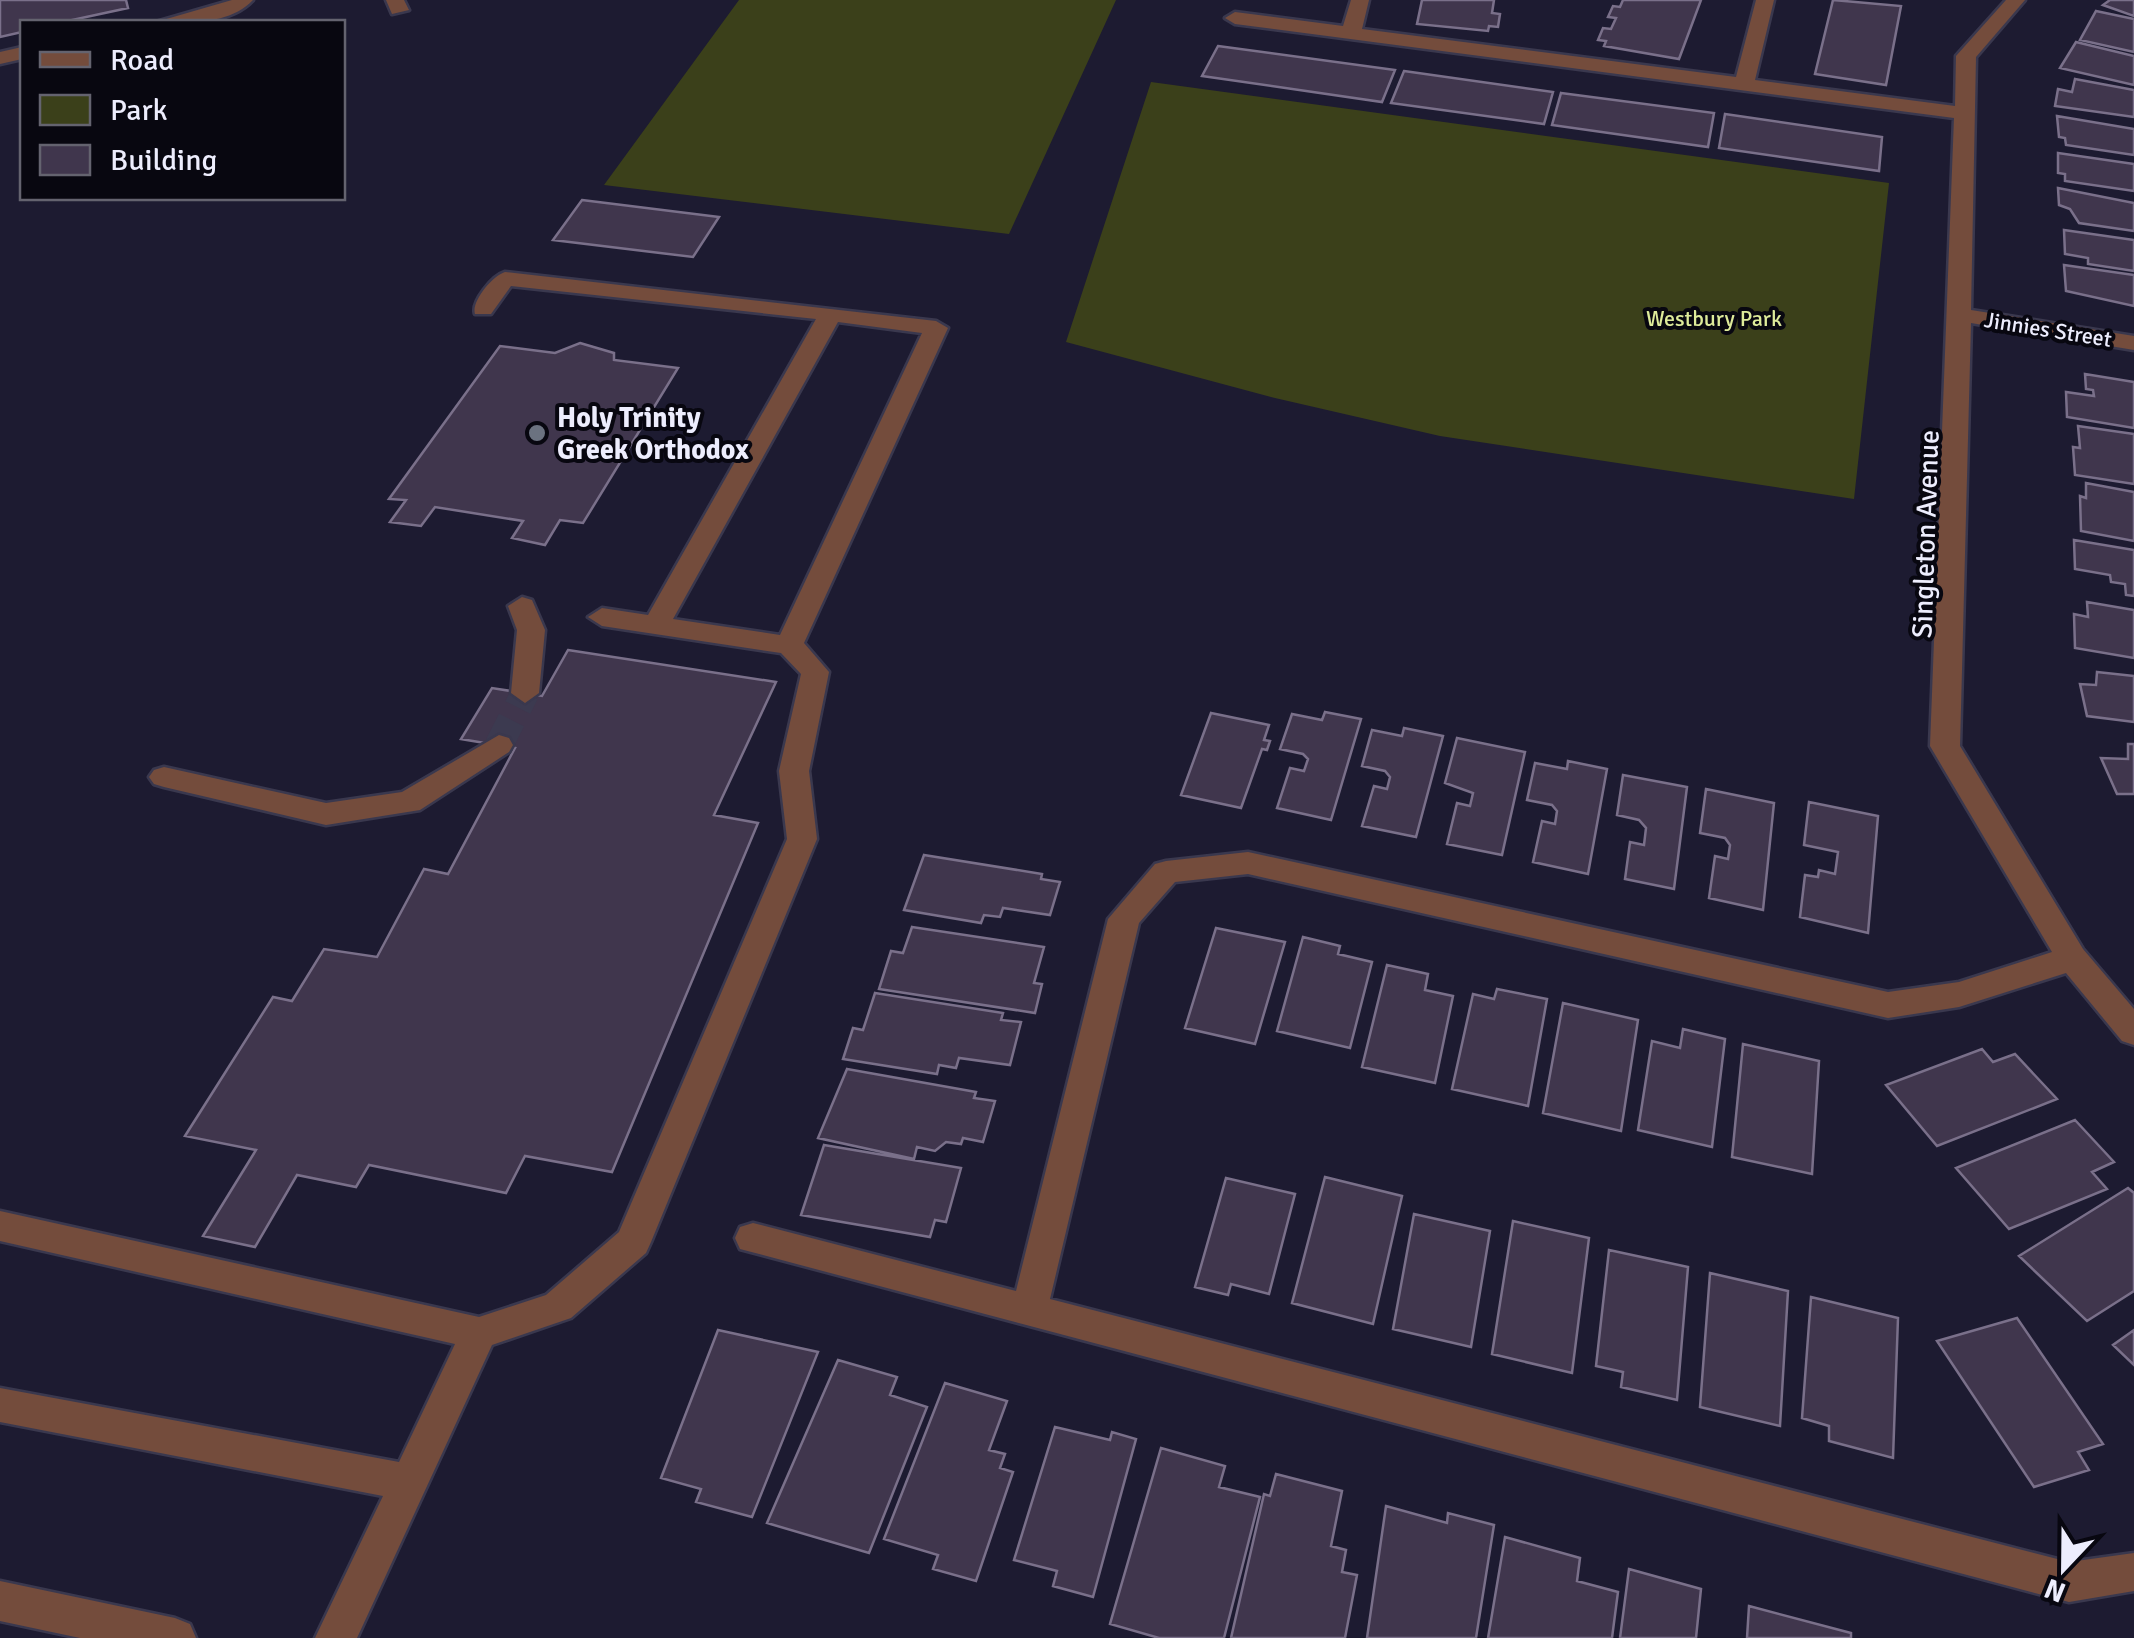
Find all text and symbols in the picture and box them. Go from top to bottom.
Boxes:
legend [20,20,345,200]
text: Road [110,42,174,79]
text: Park [110,92,168,129]
text: Building [110,142,217,179]
park label: Westbury Park [1646,305,1782,332]
street label: Jinnies Street [1982,306,2114,353]
place label: Holy Trinity Greek Orthodox [557,401,749,467]
marker: Holy Trinity Greek Orthodox [526,422,548,444]
street label: Singleton Avenue [1905,429,1947,639]
north arrow [2014,1518,2114,1618]
text: N [2040,1571,2070,1610]

